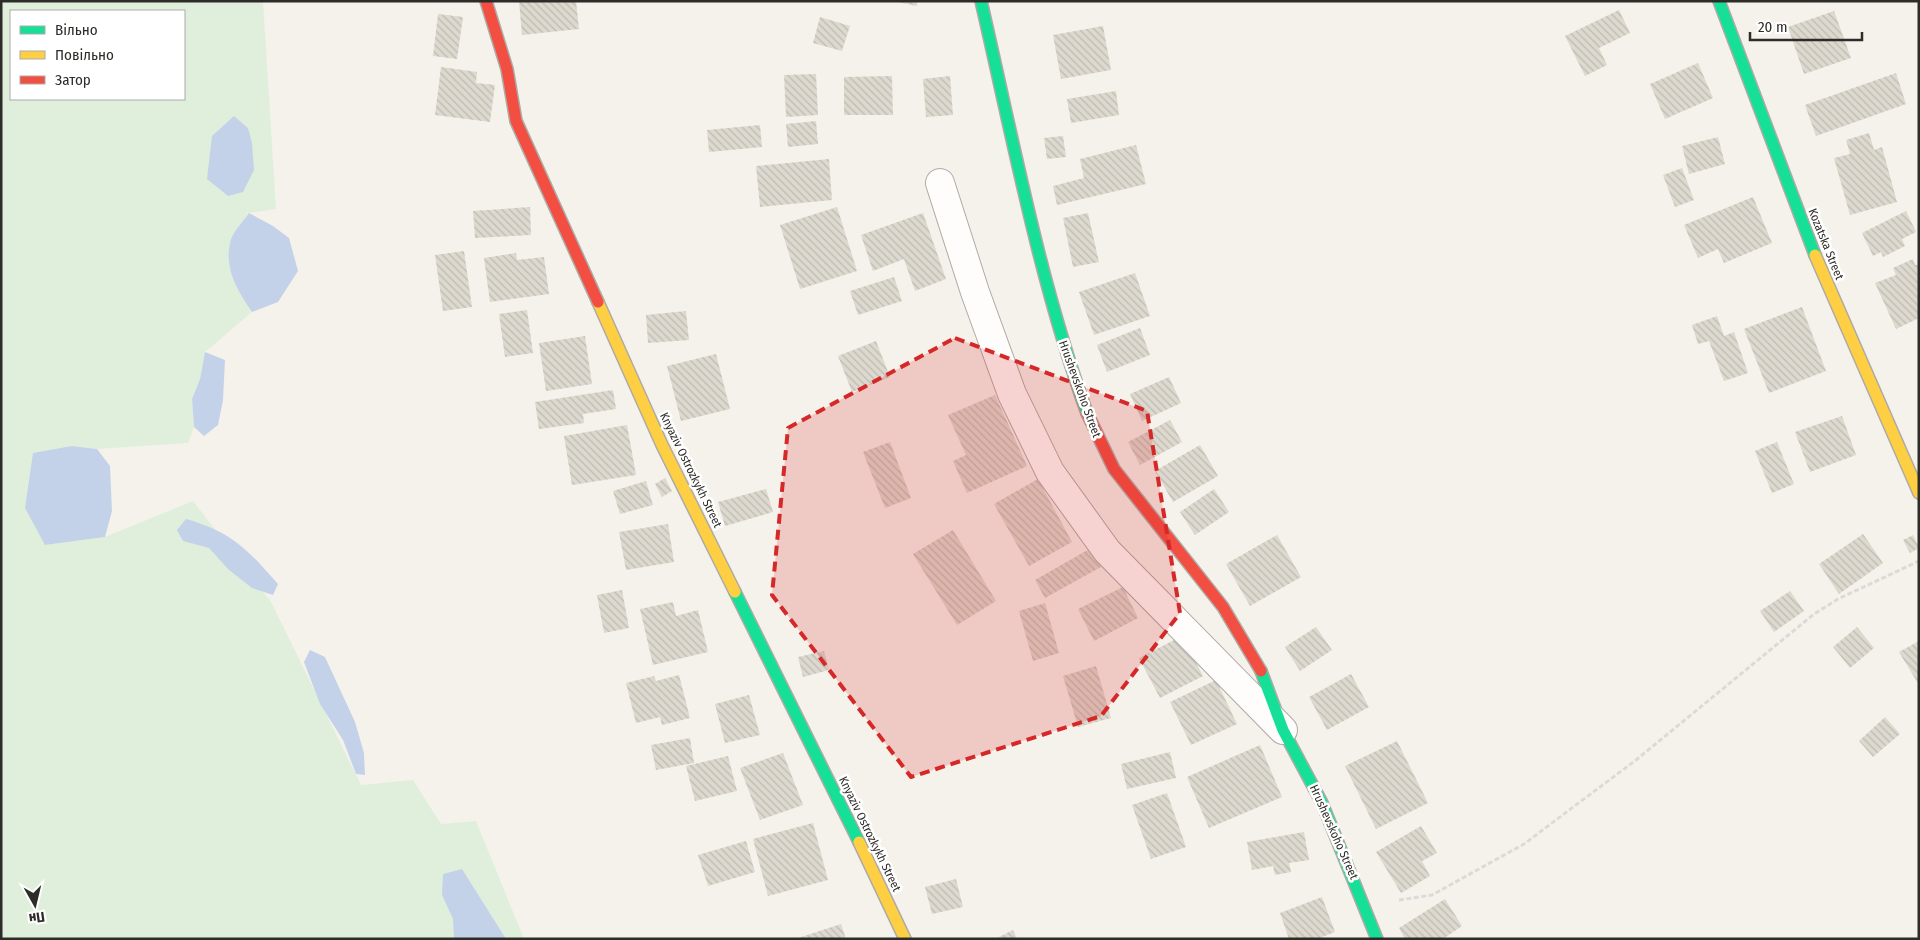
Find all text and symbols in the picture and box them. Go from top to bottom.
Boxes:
legend [10,10,185,100]
scale bar [1750,10,1862,42]
text: 20 m [1758,18,1788,36]
text: Вільно [55,21,98,39]
text: Повільно [55,46,114,64]
text: Затор [55,71,91,89]
street label: Kozatska Street [1805,206,1847,282]
street label: Hrushevskoho Street [1056,339,1104,439]
street label: Knyaziv Оstrozkykh Street [657,410,725,530]
street label: Knyaziv Оstrozkykh Street [836,774,904,894]
street label: Hrushevskoho Street [1307,782,1361,882]
north arrow [10,880,60,930]
text: Пн [28,908,46,927]

